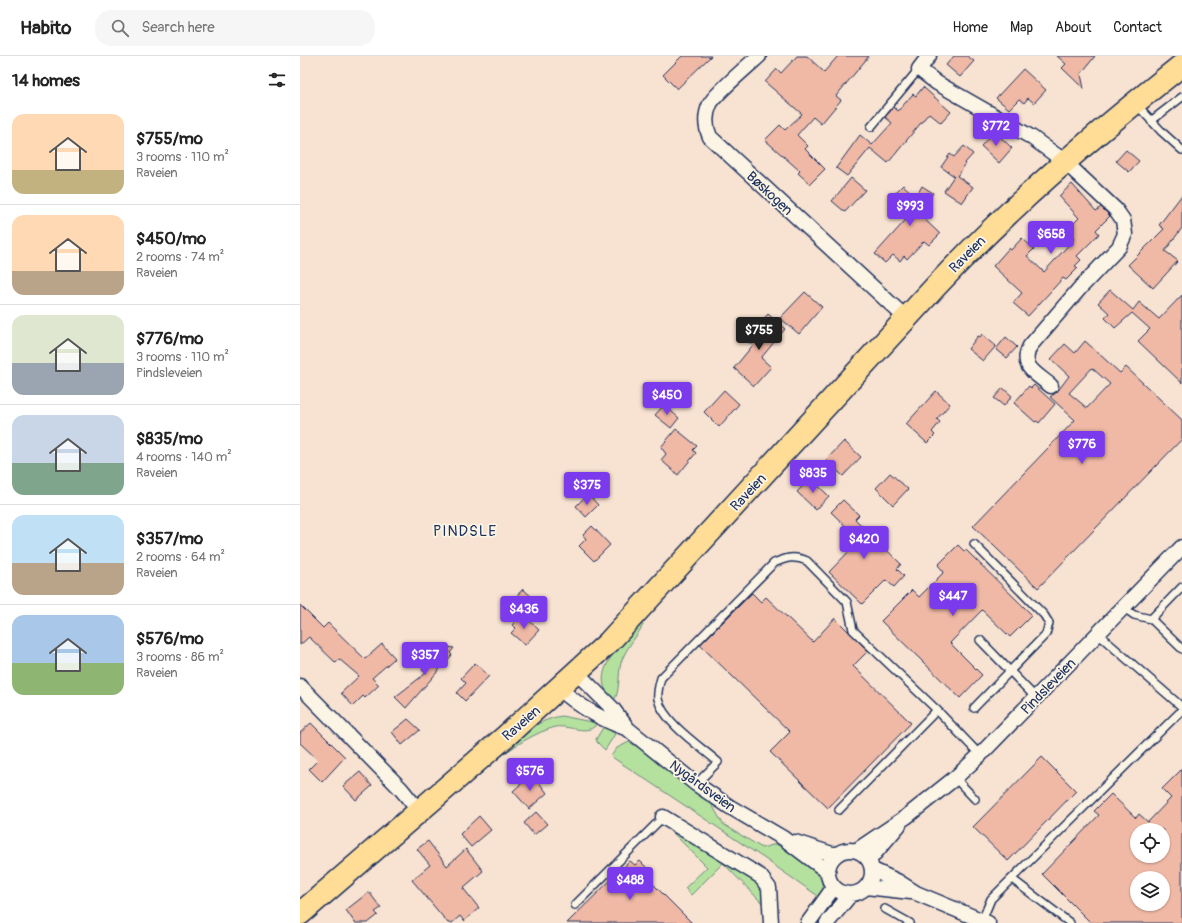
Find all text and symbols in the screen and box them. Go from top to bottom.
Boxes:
search box [95,10,375,46]
text: Habito [20,16,71,40]
icon: search [109,17,131,39]
text: Search here [141,18,215,37]
text: Home [953,19,988,36]
text: Map [1010,19,1033,36]
text: About [1055,19,1091,36]
text: Contact [1113,19,1162,36]
icon: filters [266,69,288,91]
text: 14 homes [12,70,80,91]
pin: $772 [972,113,1020,147]
text: $772 [982,118,1010,134]
text: $755/mo [136,128,203,149]
icon: home [44,130,92,178]
text: 3 rooms · 110 m² [136,149,229,165]
text: Raveien [136,165,178,181]
street label: Bøskogen [743,168,796,219]
pin: $993 [886,193,934,227]
text: $993 [896,198,924,214]
pin: $658 [1027,221,1075,255]
text: $658 [1037,226,1065,242]
text: $450/mo [136,228,206,249]
icon: home [44,231,92,279]
street label: Raveien [945,232,989,276]
text: 2 rooms · 74 m² [136,249,224,265]
text: Raveien [136,265,178,281]
pin: $755 [735,317,783,351]
text: $755 [745,322,773,338]
text: $776/mo [136,328,203,349]
icon: home [44,331,92,379]
text: 3 rooms · 110 m² [136,349,229,365]
text: Pindsleveien [136,365,202,381]
pin: $450 [643,382,691,416]
text: $450 [652,387,682,403]
text: $835/mo [136,428,203,449]
icon: home [44,431,92,479]
pin: $776 [1058,431,1106,465]
text: $776 [1068,436,1096,452]
text: 4 rooms · 140 m² [136,449,232,465]
pin: $835 [789,460,837,494]
text: Raveien [136,465,178,481]
text: $835 [799,465,827,481]
street label: Raveien [727,470,770,515]
pin: $375 [563,472,611,506]
text: $375 [573,477,601,493]
district label: PINDSLE [433,522,497,541]
pin: $420 [840,526,888,560]
text: $357/mo [136,528,203,549]
icon: home [44,531,92,579]
text: $420 [849,531,879,547]
text: 2 rooms · 64 m² [136,549,225,565]
text: Raveien [136,565,178,581]
pin: $447 [929,583,977,617]
text: $447 [938,588,968,604]
pin: $436 [500,596,548,630]
text: $436 [509,601,539,617]
text: $576/mo [136,628,204,649]
icon: home [44,631,92,679]
pin: $357 [401,642,449,676]
text: $357 [411,647,439,663]
text: 3 rooms · 86 m² [136,649,224,665]
street label: Pindsleveien [1017,655,1079,718]
text: Raveien [136,665,178,681]
street label: Raveien [499,702,544,745]
street label: Nygårdsveien [666,757,739,816]
pin: $576 [506,758,554,792]
text: $576 [516,763,544,779]
map controls [1130,823,1170,911]
button: locate [1130,823,1170,863]
pin: $488 [606,867,654,901]
button: layers [1130,871,1170,911]
text: $488 [616,872,644,888]

